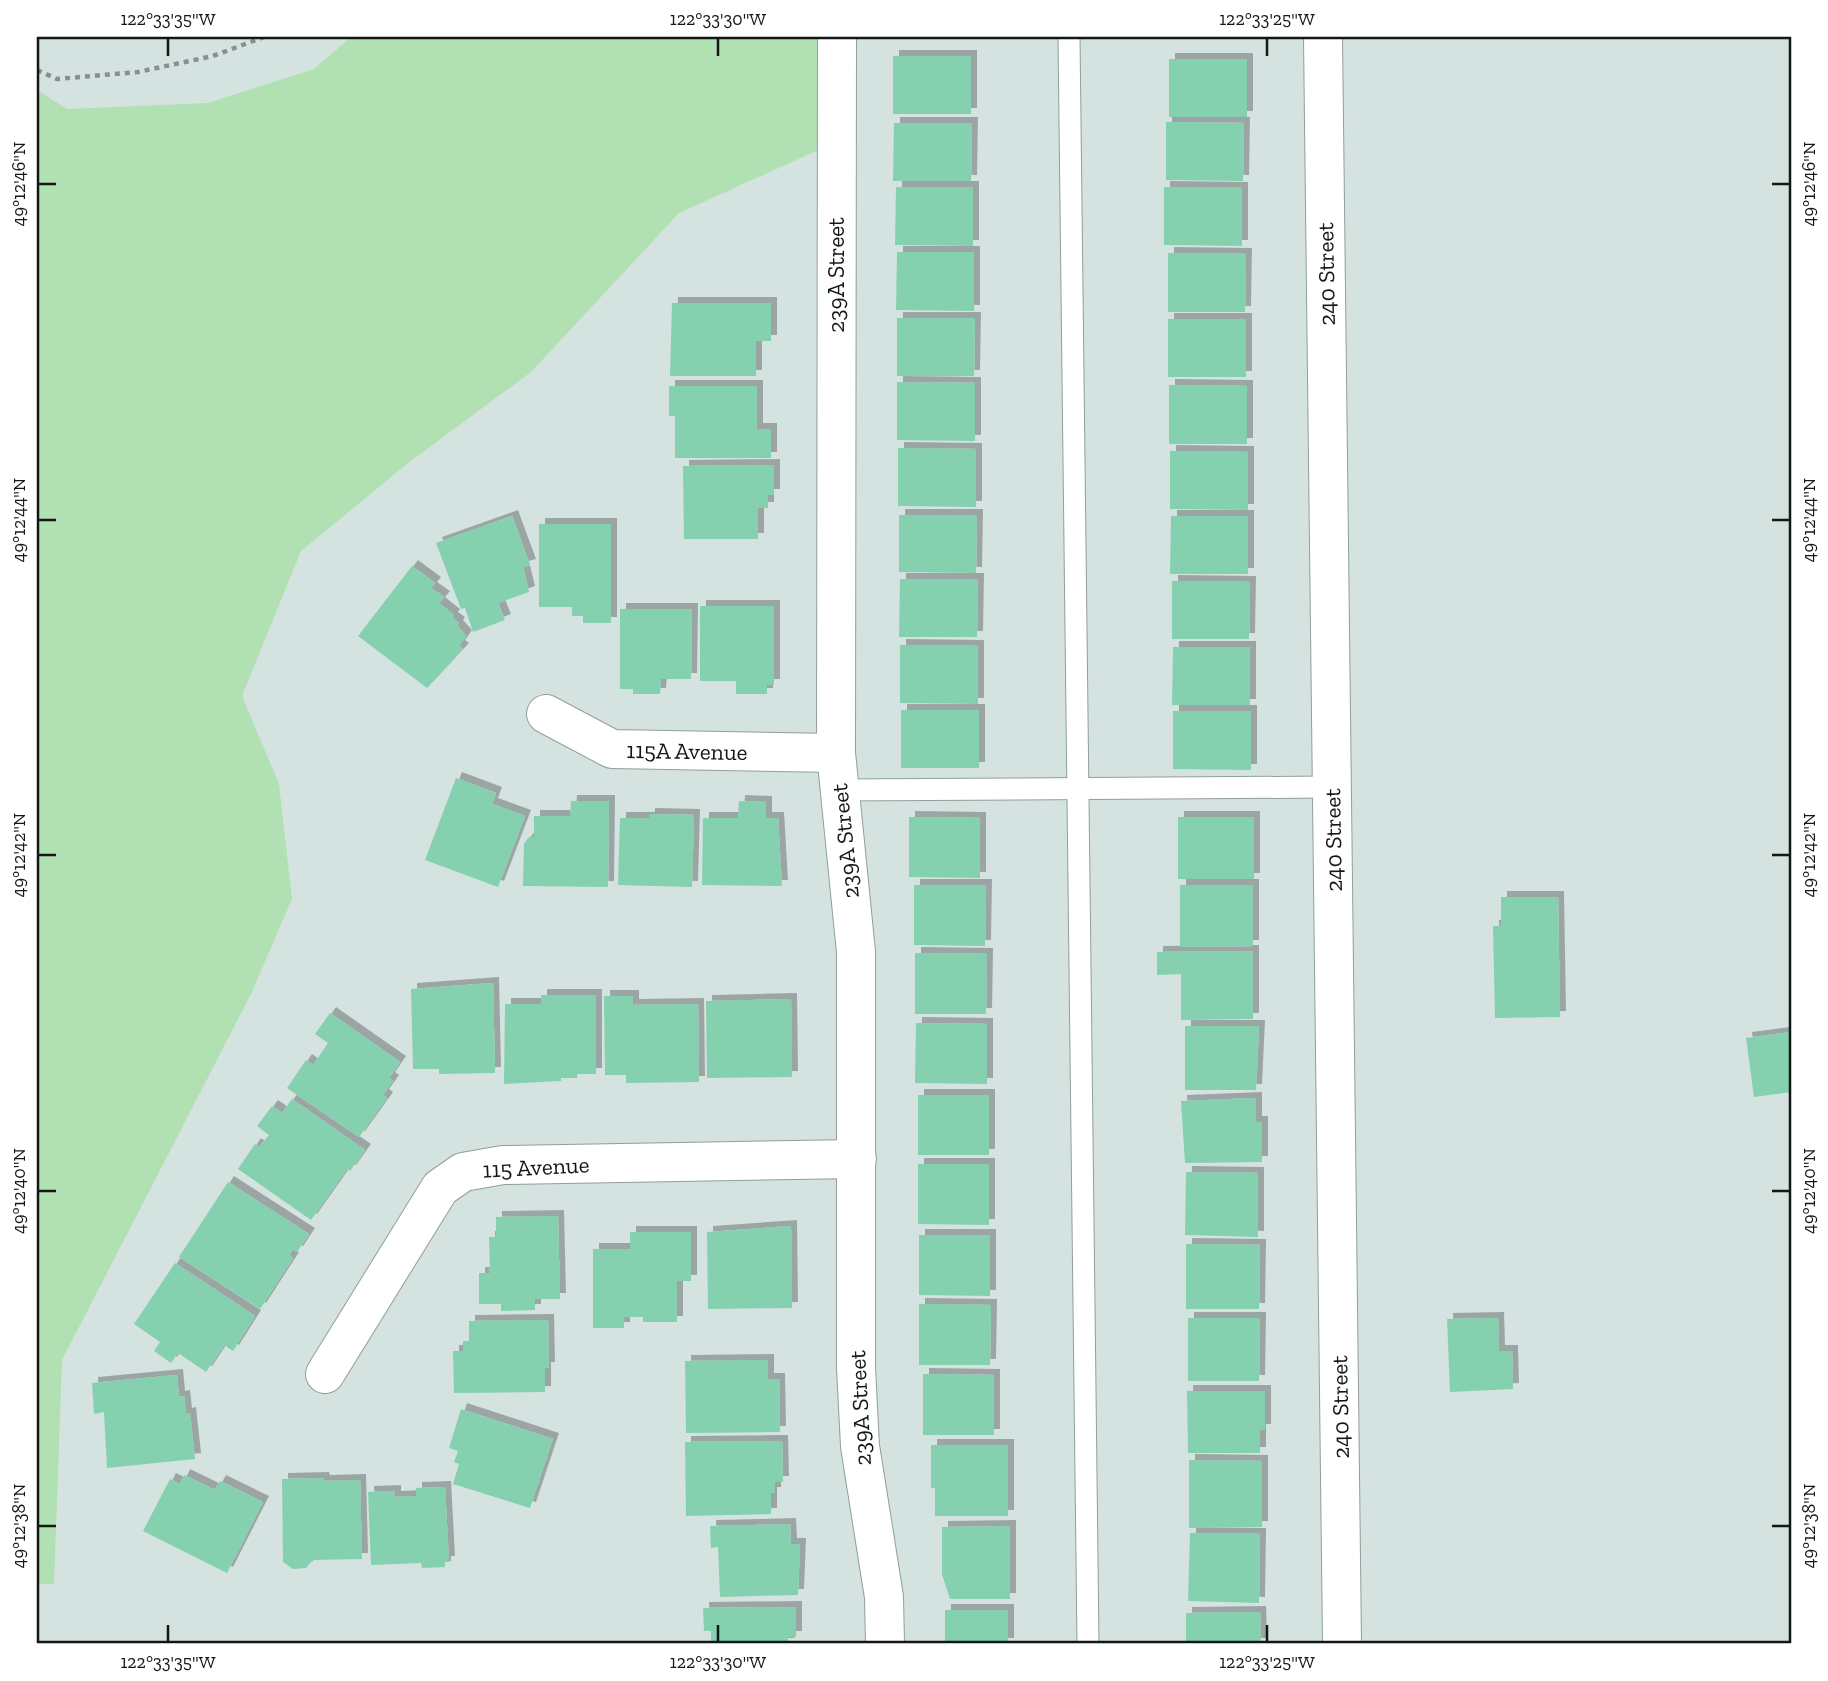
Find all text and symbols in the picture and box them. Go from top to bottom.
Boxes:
text: 122°33'35"W [120,8,216,30]
text: 122°33'30"W [670,8,766,30]
text: 122°33'25"W [1219,8,1315,30]
text: 49°12'46"N [8,142,30,226]
text: 49°12'46"N [1798,142,1820,226]
street label: 239A Street [822,217,850,333]
street label: 240 Street [1311,222,1341,326]
text: 49°12'44"N [8,478,30,562]
text: 49°12'44"N [1798,478,1820,562]
street label: 115A Avenue [626,736,748,766]
street label: 239A Street [825,782,865,900]
street label: 240 Street [1318,788,1348,892]
text: 49°12'42"N [8,813,30,897]
text: 49°12'42"N [1798,813,1820,897]
text: 49°12'40"N [8,1148,30,1234]
text: 49°12'40"N [1798,1148,1820,1234]
street label: 115 Avenue [482,1150,590,1184]
street label: 239A Street [843,1349,877,1466]
street label: 240 Street [1325,1355,1355,1459]
text: 49°12'38"N [8,1484,30,1568]
text: 49°12'38"N [1798,1484,1820,1568]
text: 122°33'35"W [120,1651,216,1673]
text: 122°33'30"W [670,1651,766,1673]
text: 122°33'25"W [1219,1651,1315,1673]

